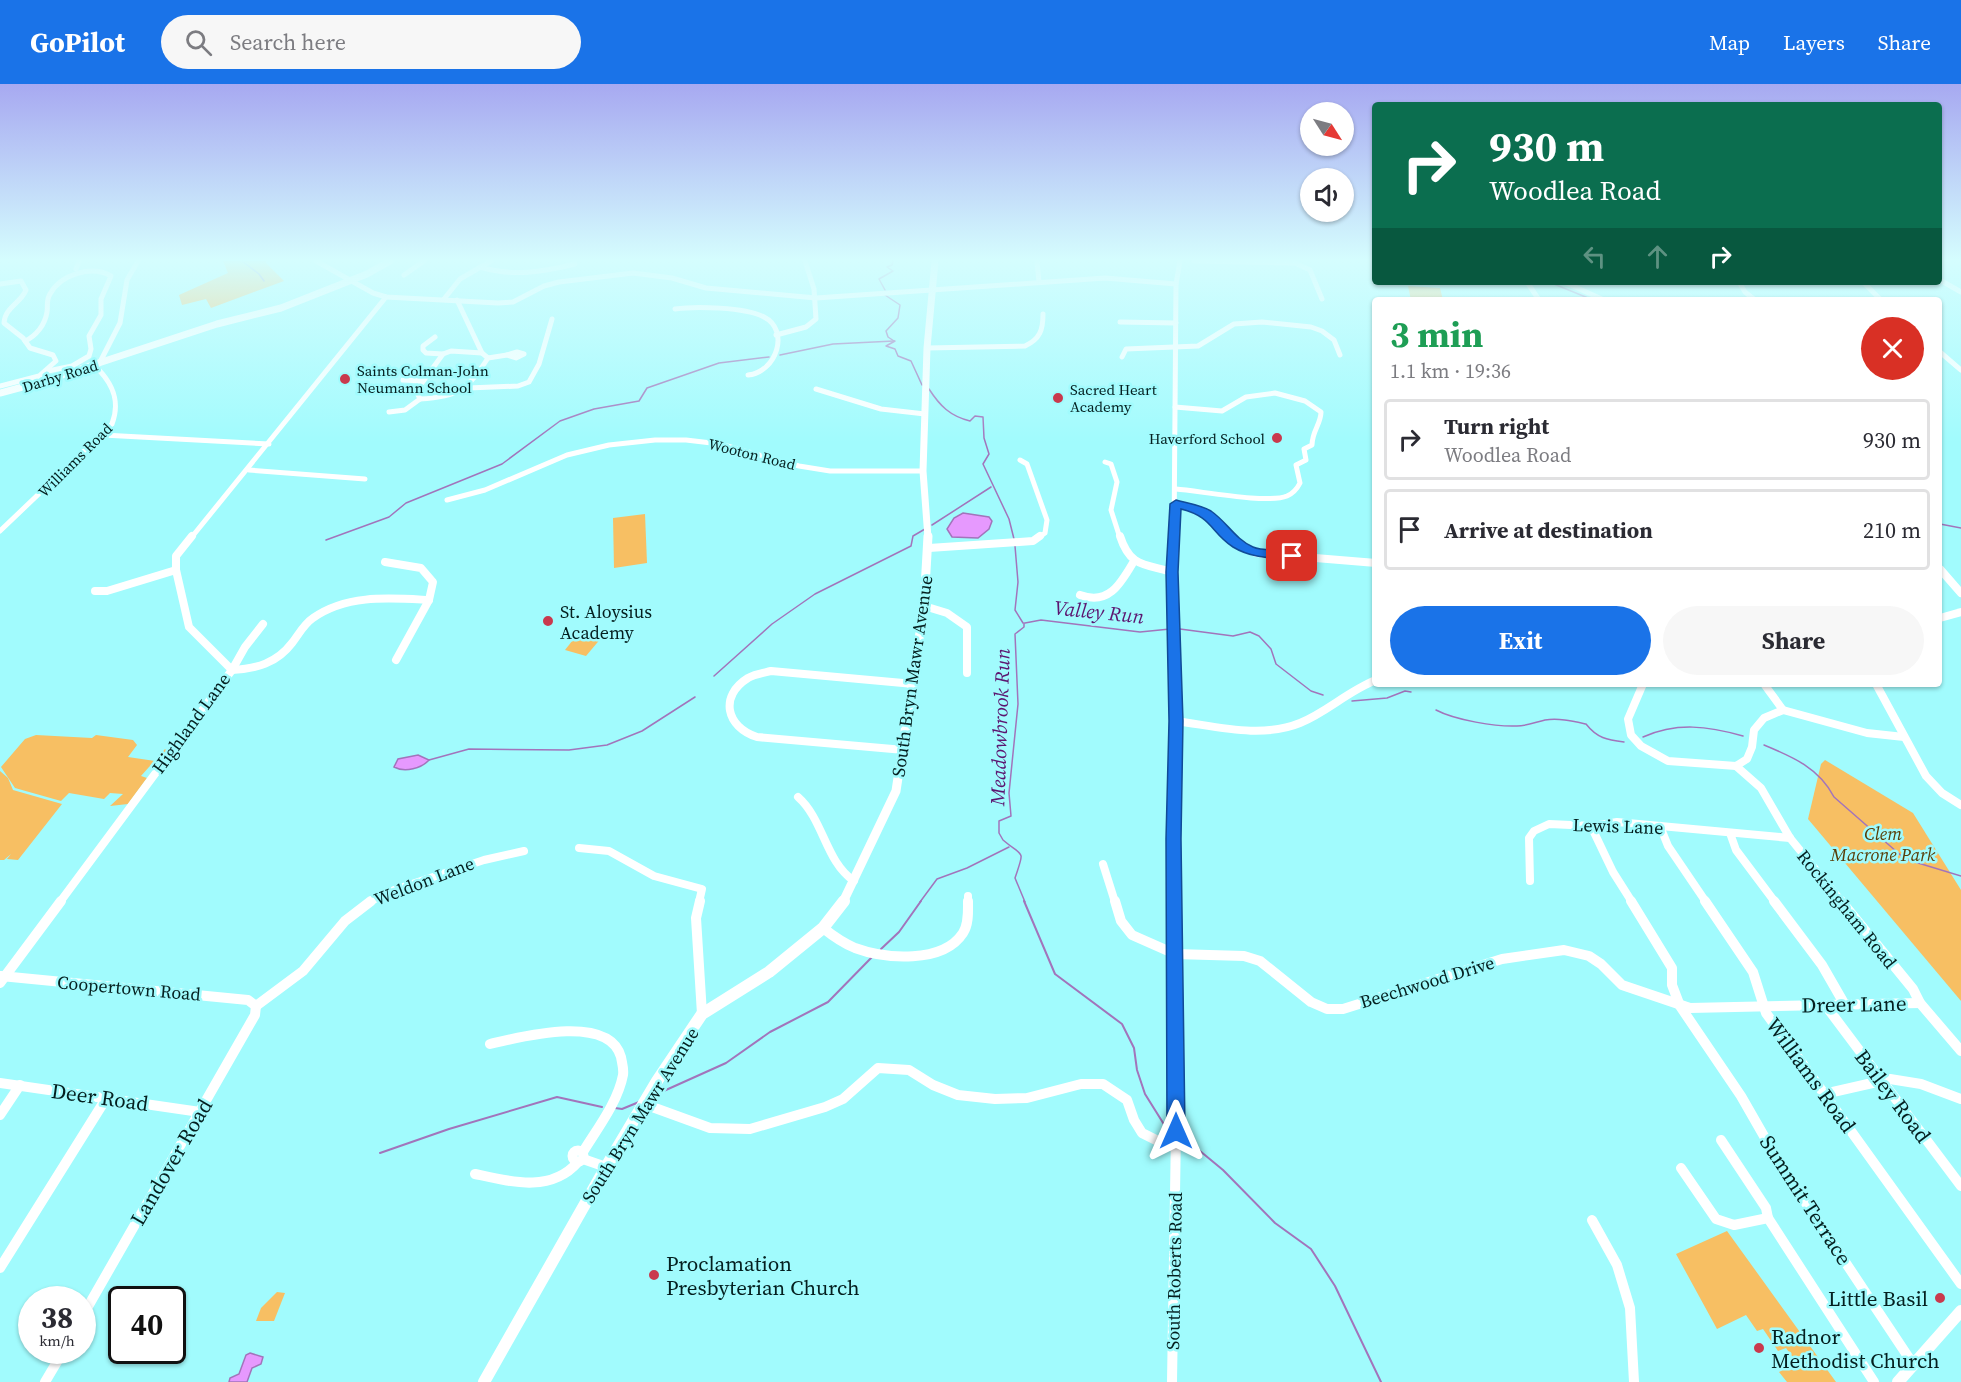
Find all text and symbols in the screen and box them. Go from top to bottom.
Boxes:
search box [161,15,581,69]
text: GoPilot [30,23,125,61]
icon: search [182,26,215,59]
text: Search here [230,27,346,57]
text: Map [1709,28,1750,57]
text: Layers [1783,28,1845,57]
text: Share [1878,28,1931,57]
north arrow [1300,102,1354,156]
map controls [1300,102,1354,222]
text: 930 m [1489,117,1604,175]
icon: right [1390,126,1468,204]
button: sound [1300,168,1354,222]
text: Woodlea Road [1489,172,1661,209]
icon: left [1578,240,1611,273]
icon: ahead [1641,240,1674,273]
icon: right [1704,240,1737,273]
text: 3 min [1390,310,1483,359]
button: close [1861,317,1924,380]
street label: Darby Road [20,354,101,397]
text: 1.1 km · 19:36 [1390,357,1511,385]
place label: Saints Colman-John Neumann School [357,360,489,398]
marker: Saints Colman-John Neumann School [338,372,352,386]
place label: Sacred Heart Academy [1070,379,1157,417]
marker: Sacred Heart Academy [1051,391,1065,405]
text: Turn right [1444,411,1549,441]
street label: Williams Road [33,418,117,502]
icon: right [1393,423,1426,456]
text: 930 m [1863,425,1921,455]
place label: Haverford School [1149,428,1266,449]
marker: Haverford School [1270,431,1284,445]
street label: Wooton Road [706,433,798,475]
text: Woodlea Road [1444,441,1571,469]
icon: arrive [1393,513,1426,546]
text: Arrive at destination [1444,515,1653,545]
text: 210 m [1863,515,1921,545]
pin [1266,530,1317,581]
icon: arrive [1275,539,1308,572]
street label: South Bryn Mawr Avenue [885,574,939,778]
water label: Valley Run [1053,593,1146,631]
place label: St. Aloysius Academy [560,599,652,645]
button: Exit [1390,606,1651,675]
button: Share [1663,606,1924,675]
marker: St. Aloysius Academy [541,614,555,628]
water label: Meadowbrook Run [983,647,1017,807]
street label: Highland Lane [146,668,236,778]
street label: Lewis Lane [1572,812,1664,840]
park label: Clem Macrone Park [1830,821,1936,867]
street label: Rockingham Road [1791,844,1903,974]
street label: Weldon Lane [370,850,478,912]
street label: Beechwood Drive [1357,950,1497,1014]
street label: Coopertown Road [56,969,202,1007]
street label: Dreer Lane [1801,989,1907,1019]
street label: Williams Road [1759,1012,1863,1139]
street label: South Bryn Mawr Avenue [576,1022,704,1208]
street label: Bailey Road [1848,1043,1938,1149]
street label: Deer Road [50,1076,150,1118]
street label: Landover Road [123,1093,219,1231]
position arrow [1144,1099,1208,1163]
street label: Summit Terrace [1753,1129,1859,1271]
street label: South Roberts Road [1160,1192,1188,1350]
place label: Proclamation Presbyterian Church [666,1249,860,1302]
marker: Proclamation Presbyterian Church [647,1268,661,1282]
place label: Little Basil [1828,1284,1928,1313]
speed limit sign: 40 [108,1286,186,1364]
marker: Little Basil [1933,1291,1947,1305]
text: 38 [41,1297,73,1338]
place label: Radnor Methodist Church [1771,1322,1940,1375]
text: km/h [39,1330,75,1351]
marker: Radnor Methodist Church [1752,1341,1766,1355]

